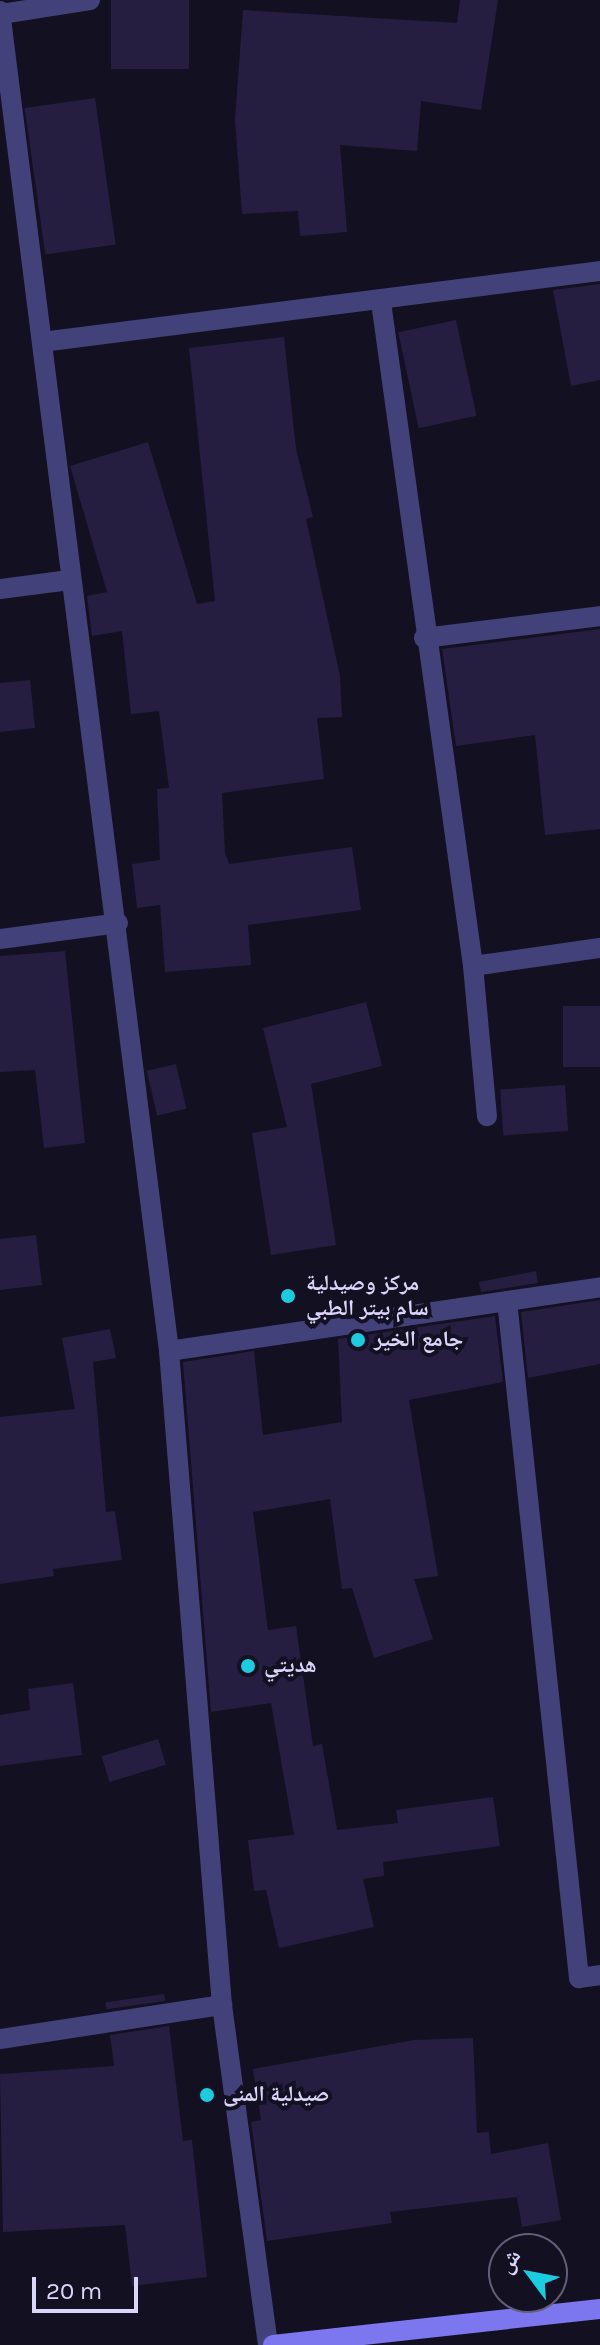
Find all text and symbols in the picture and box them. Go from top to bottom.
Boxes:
place label: مركز وصيدلية سام بيتر الطبي [306,1270,429,1322]
marker: مركز وصيدلية سام بيتر الطبي [277,1285,299,1307]
place label: جامع الخير [374,1327,463,1353]
marker: جامع الخير [349,1331,367,1349]
place label: هديتي [264,1653,317,1679]
marker: هديتي [239,1657,257,1675]
place label: صيدلية المنى [223,2082,329,2108]
marker: صيدلية المنى [198,2086,216,2104]
north arrow [488,2233,568,2313]
text: ش [492,2245,527,2278]
scale bar [36,2261,142,2311]
text: 20 m [46,2277,102,2305]

